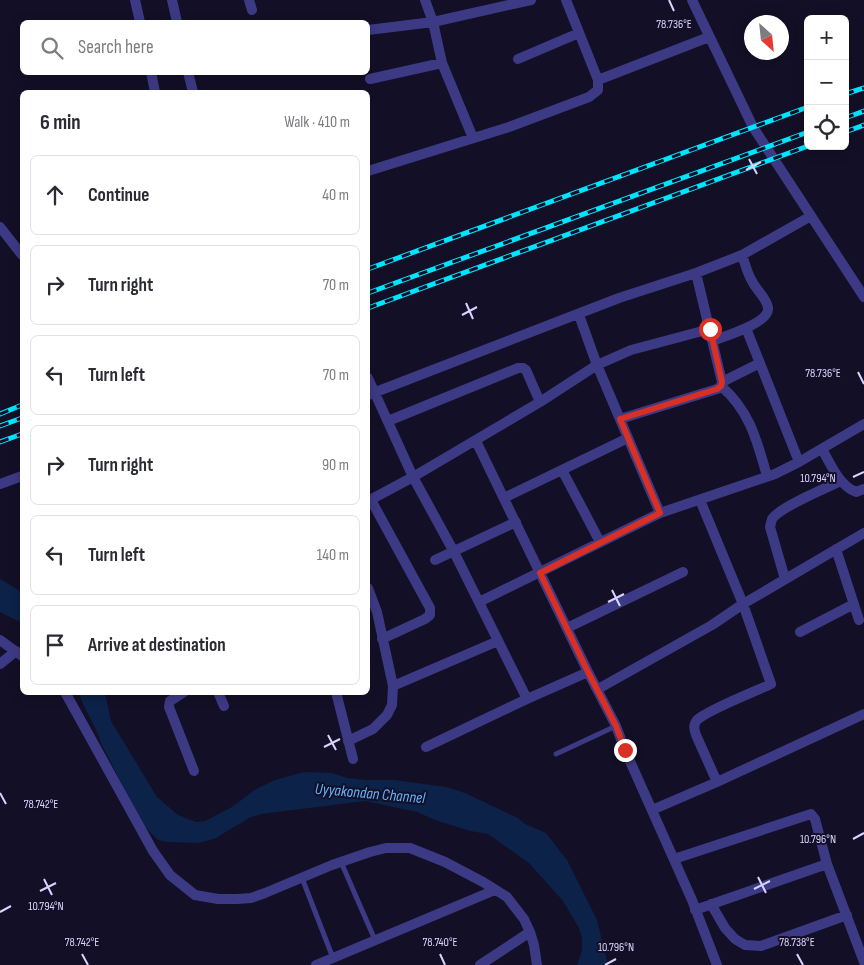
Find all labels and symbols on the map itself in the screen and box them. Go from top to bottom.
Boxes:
north arrow [744,15,789,60]
text: 78.736°E [656,17,692,32]
route start [699,318,722,341]
text: 78.736°E [805,366,841,381]
text: 10.794°N [800,471,836,486]
route end [614,739,637,762]
water label: Uyyakondan Channel [314,780,427,808]
text: 78.742°E [24,797,58,812]
text: 10.796°N [800,832,836,847]
text: 10.794°N [28,899,64,914]
text: 78.742°E [65,935,99,950]
text: 78.740°E [423,935,458,950]
text: 78.738°E [779,935,815,950]
text: 10.796°N [598,940,634,955]

